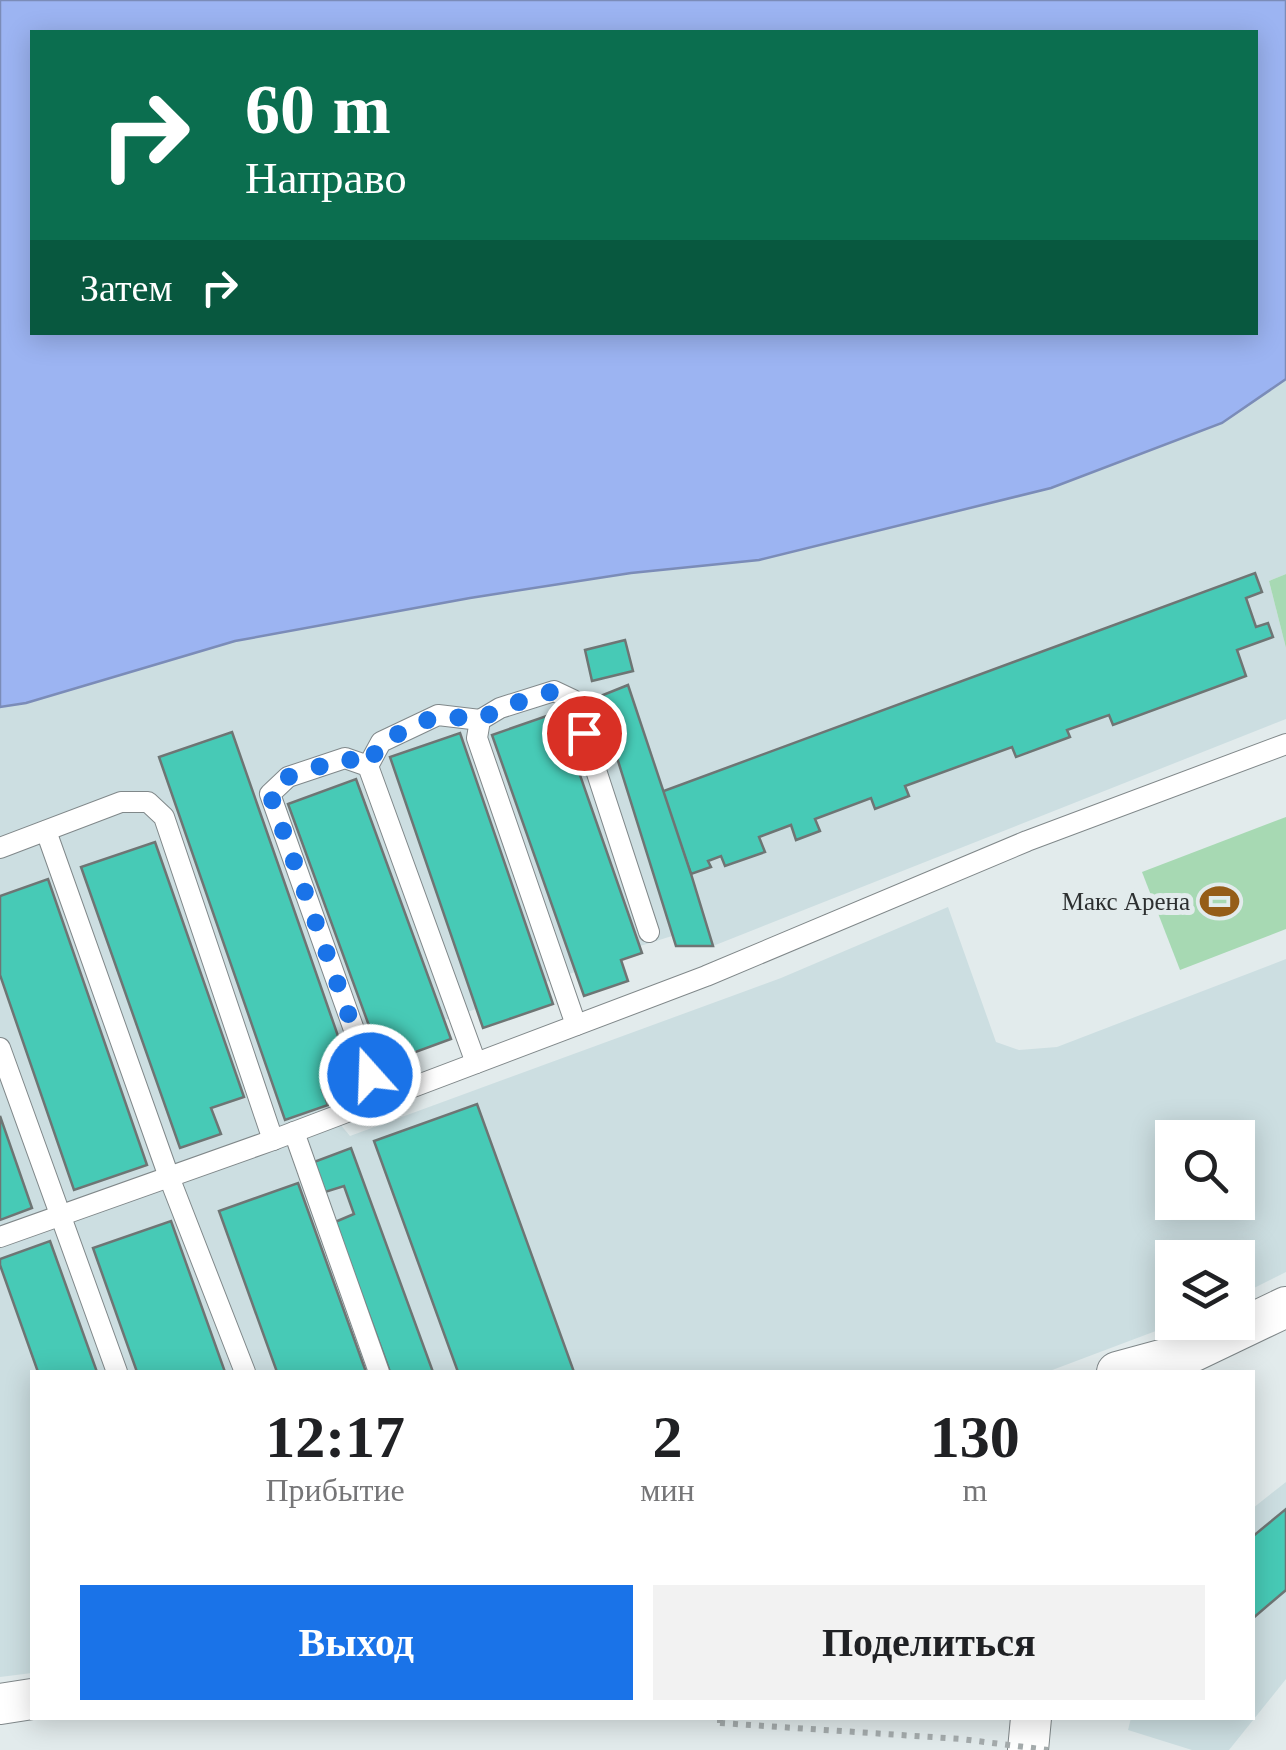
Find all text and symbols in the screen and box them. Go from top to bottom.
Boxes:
icon: right [80,70,210,200]
text: 60 m [245,71,391,148]
text: Направо [245,153,407,203]
icon: right [192,260,247,315]
text: Затем [80,267,172,309]
pin [542,691,627,776]
icon: arrive [557,706,612,761]
sports icon: Макс Арена [1199,880,1241,922]
place label: Макс Арена [1062,888,1190,915]
position arrow [318,1023,422,1127]
map controls [1155,1120,1255,1340]
button: search [1155,1120,1255,1220]
button: layers [1155,1240,1255,1340]
text: 12:17 [265,1404,405,1470]
text: 2 [652,1404,682,1470]
text: 130 [930,1404,1020,1470]
text: Прибытие [265,1472,405,1508]
text: мин [640,1472,695,1508]
text: m [962,1472,987,1508]
button: Выход [80,1585,633,1700]
button: Поделиться [653,1585,1205,1700]

